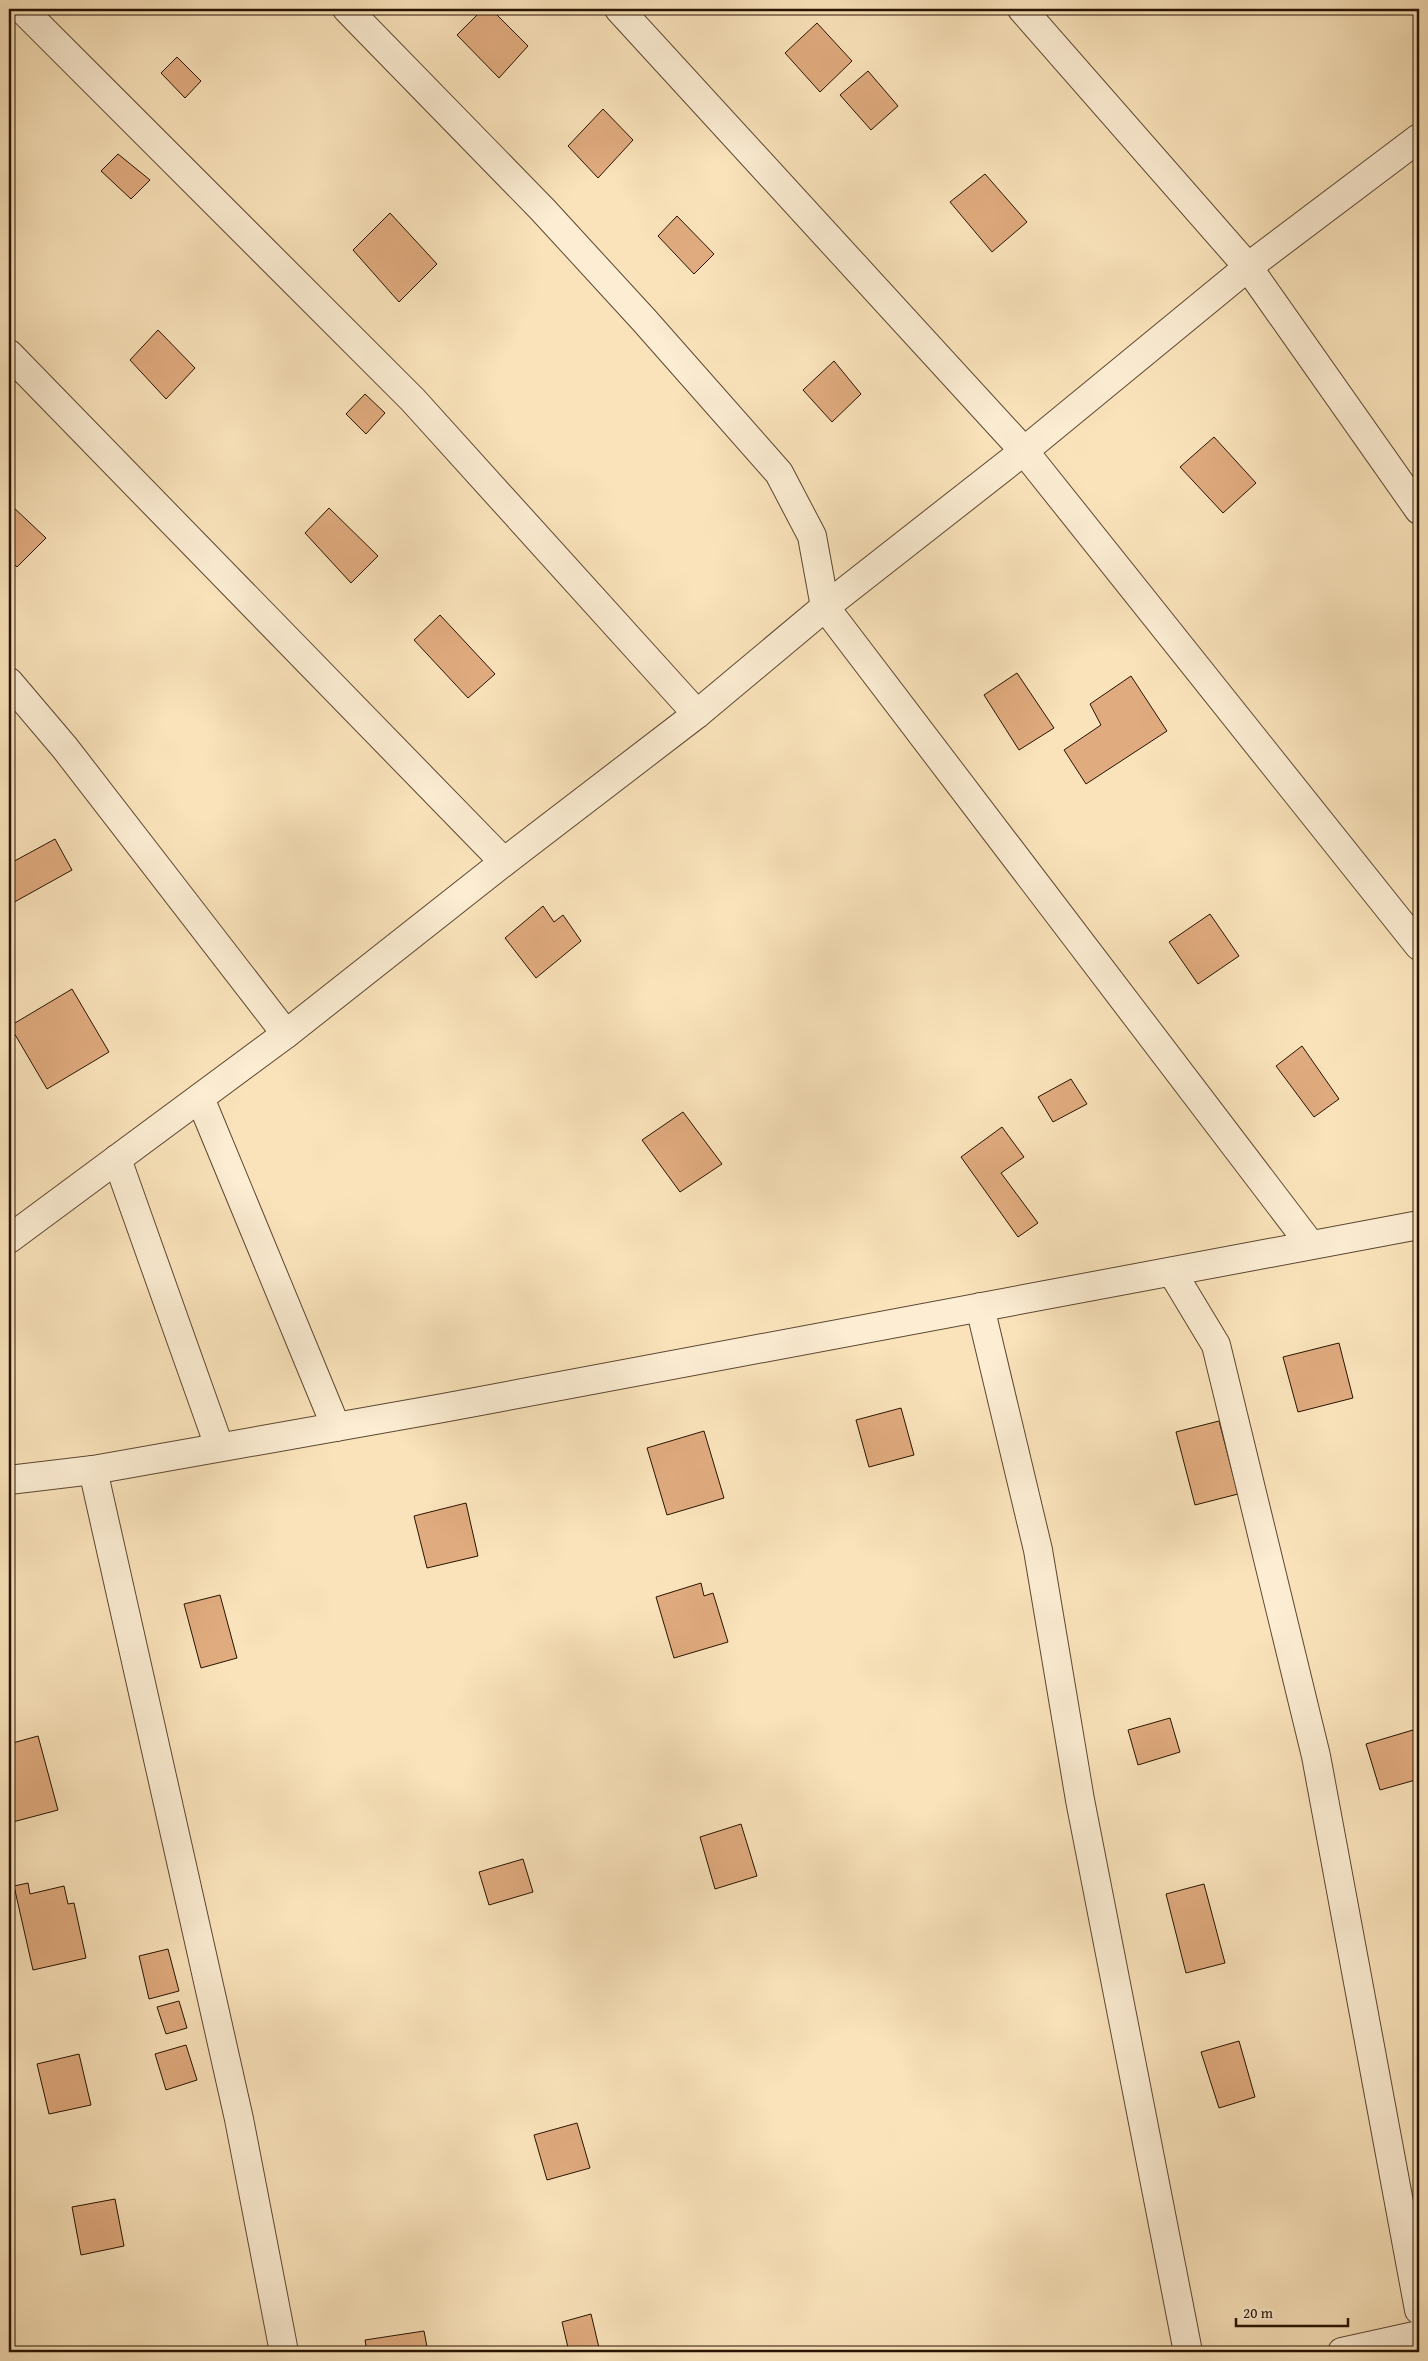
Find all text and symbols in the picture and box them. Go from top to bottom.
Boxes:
scale bar [1236,2296,1348,2328]
text: 20 m [1243,2302,1274,2323]

